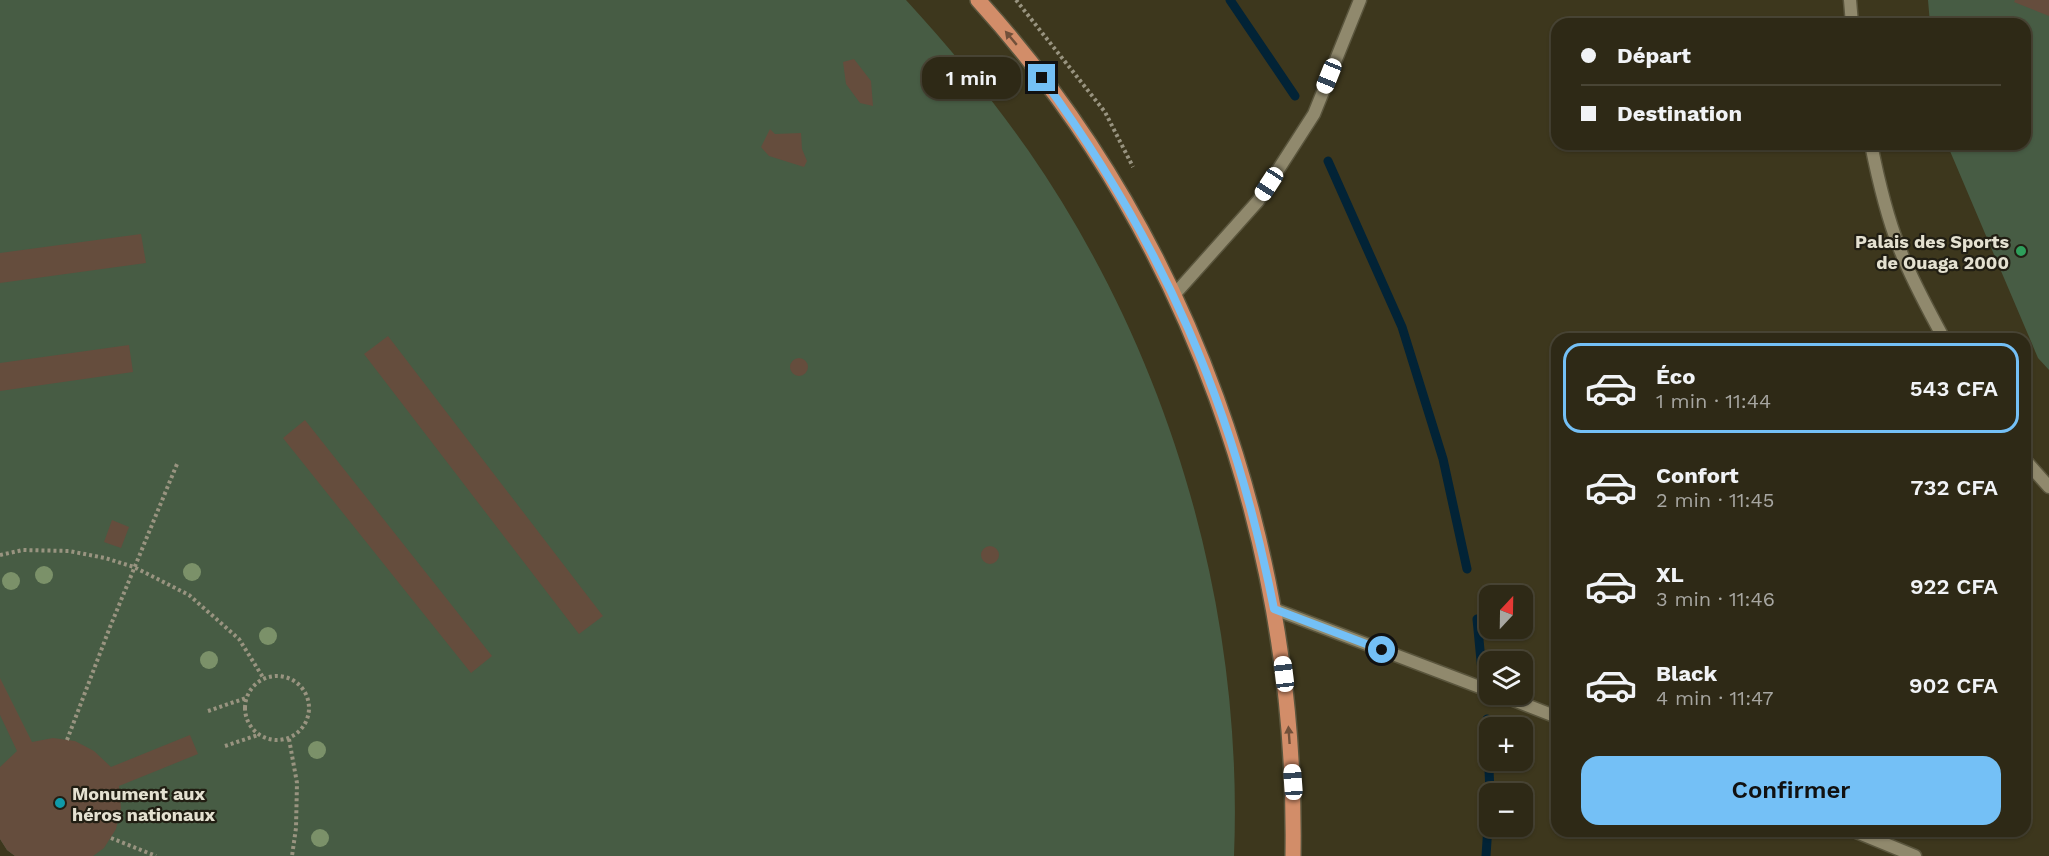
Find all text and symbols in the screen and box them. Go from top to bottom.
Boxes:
one-way arrow [1005,31,1018,46]
text: Départ [1617,43,1691,68]
car [1314,56,1344,96]
callout: 1 min [922,57,1021,99]
route end [1028,64,1055,91]
text: 1 min [946,66,997,90]
text: Destination [1617,101,1742,126]
car [1252,164,1286,204]
place label: Palais des Sports de Ouaga 2000 [1855,231,2009,273]
marker: Palais des Sports de Ouaga 2000 [2014,244,2028,258]
icon: car [1584,361,1638,415]
text: Éco [1656,364,1695,389]
text: 543 CFA [1910,376,1998,401]
text: 1 min · 11:44 [1656,389,1771,413]
icon: car [1584,460,1638,514]
text: Confort [1656,463,1739,488]
text: 732 CFA [1911,475,1998,500]
text: 2 min · 11:45 [1656,488,1774,512]
icon: car [1584,559,1638,613]
text: XL [1656,562,1684,587]
text: 922 CFA [1910,574,1998,599]
north arrow [1479,585,1533,639]
map controls [1479,585,1533,837]
text: 3 min · 11:46 [1656,587,1775,611]
route start [1368,636,1395,663]
button: layers [1479,651,1533,705]
car [1273,655,1295,693]
icon: car [1584,658,1638,712]
text: Black [1656,661,1717,686]
text: 902 CFA [1909,673,1998,698]
text: 4 min · 11:47 [1656,686,1774,710]
button: + [1479,717,1533,771]
one-way arrow [1285,725,1294,744]
button: Confirmer [1581,756,2001,825]
car [1283,763,1303,801]
place label: Monument aux héros nationaux [72,783,216,825]
button: − [1479,783,1533,837]
marker: Monument aux héros nationaux [53,796,67,810]

